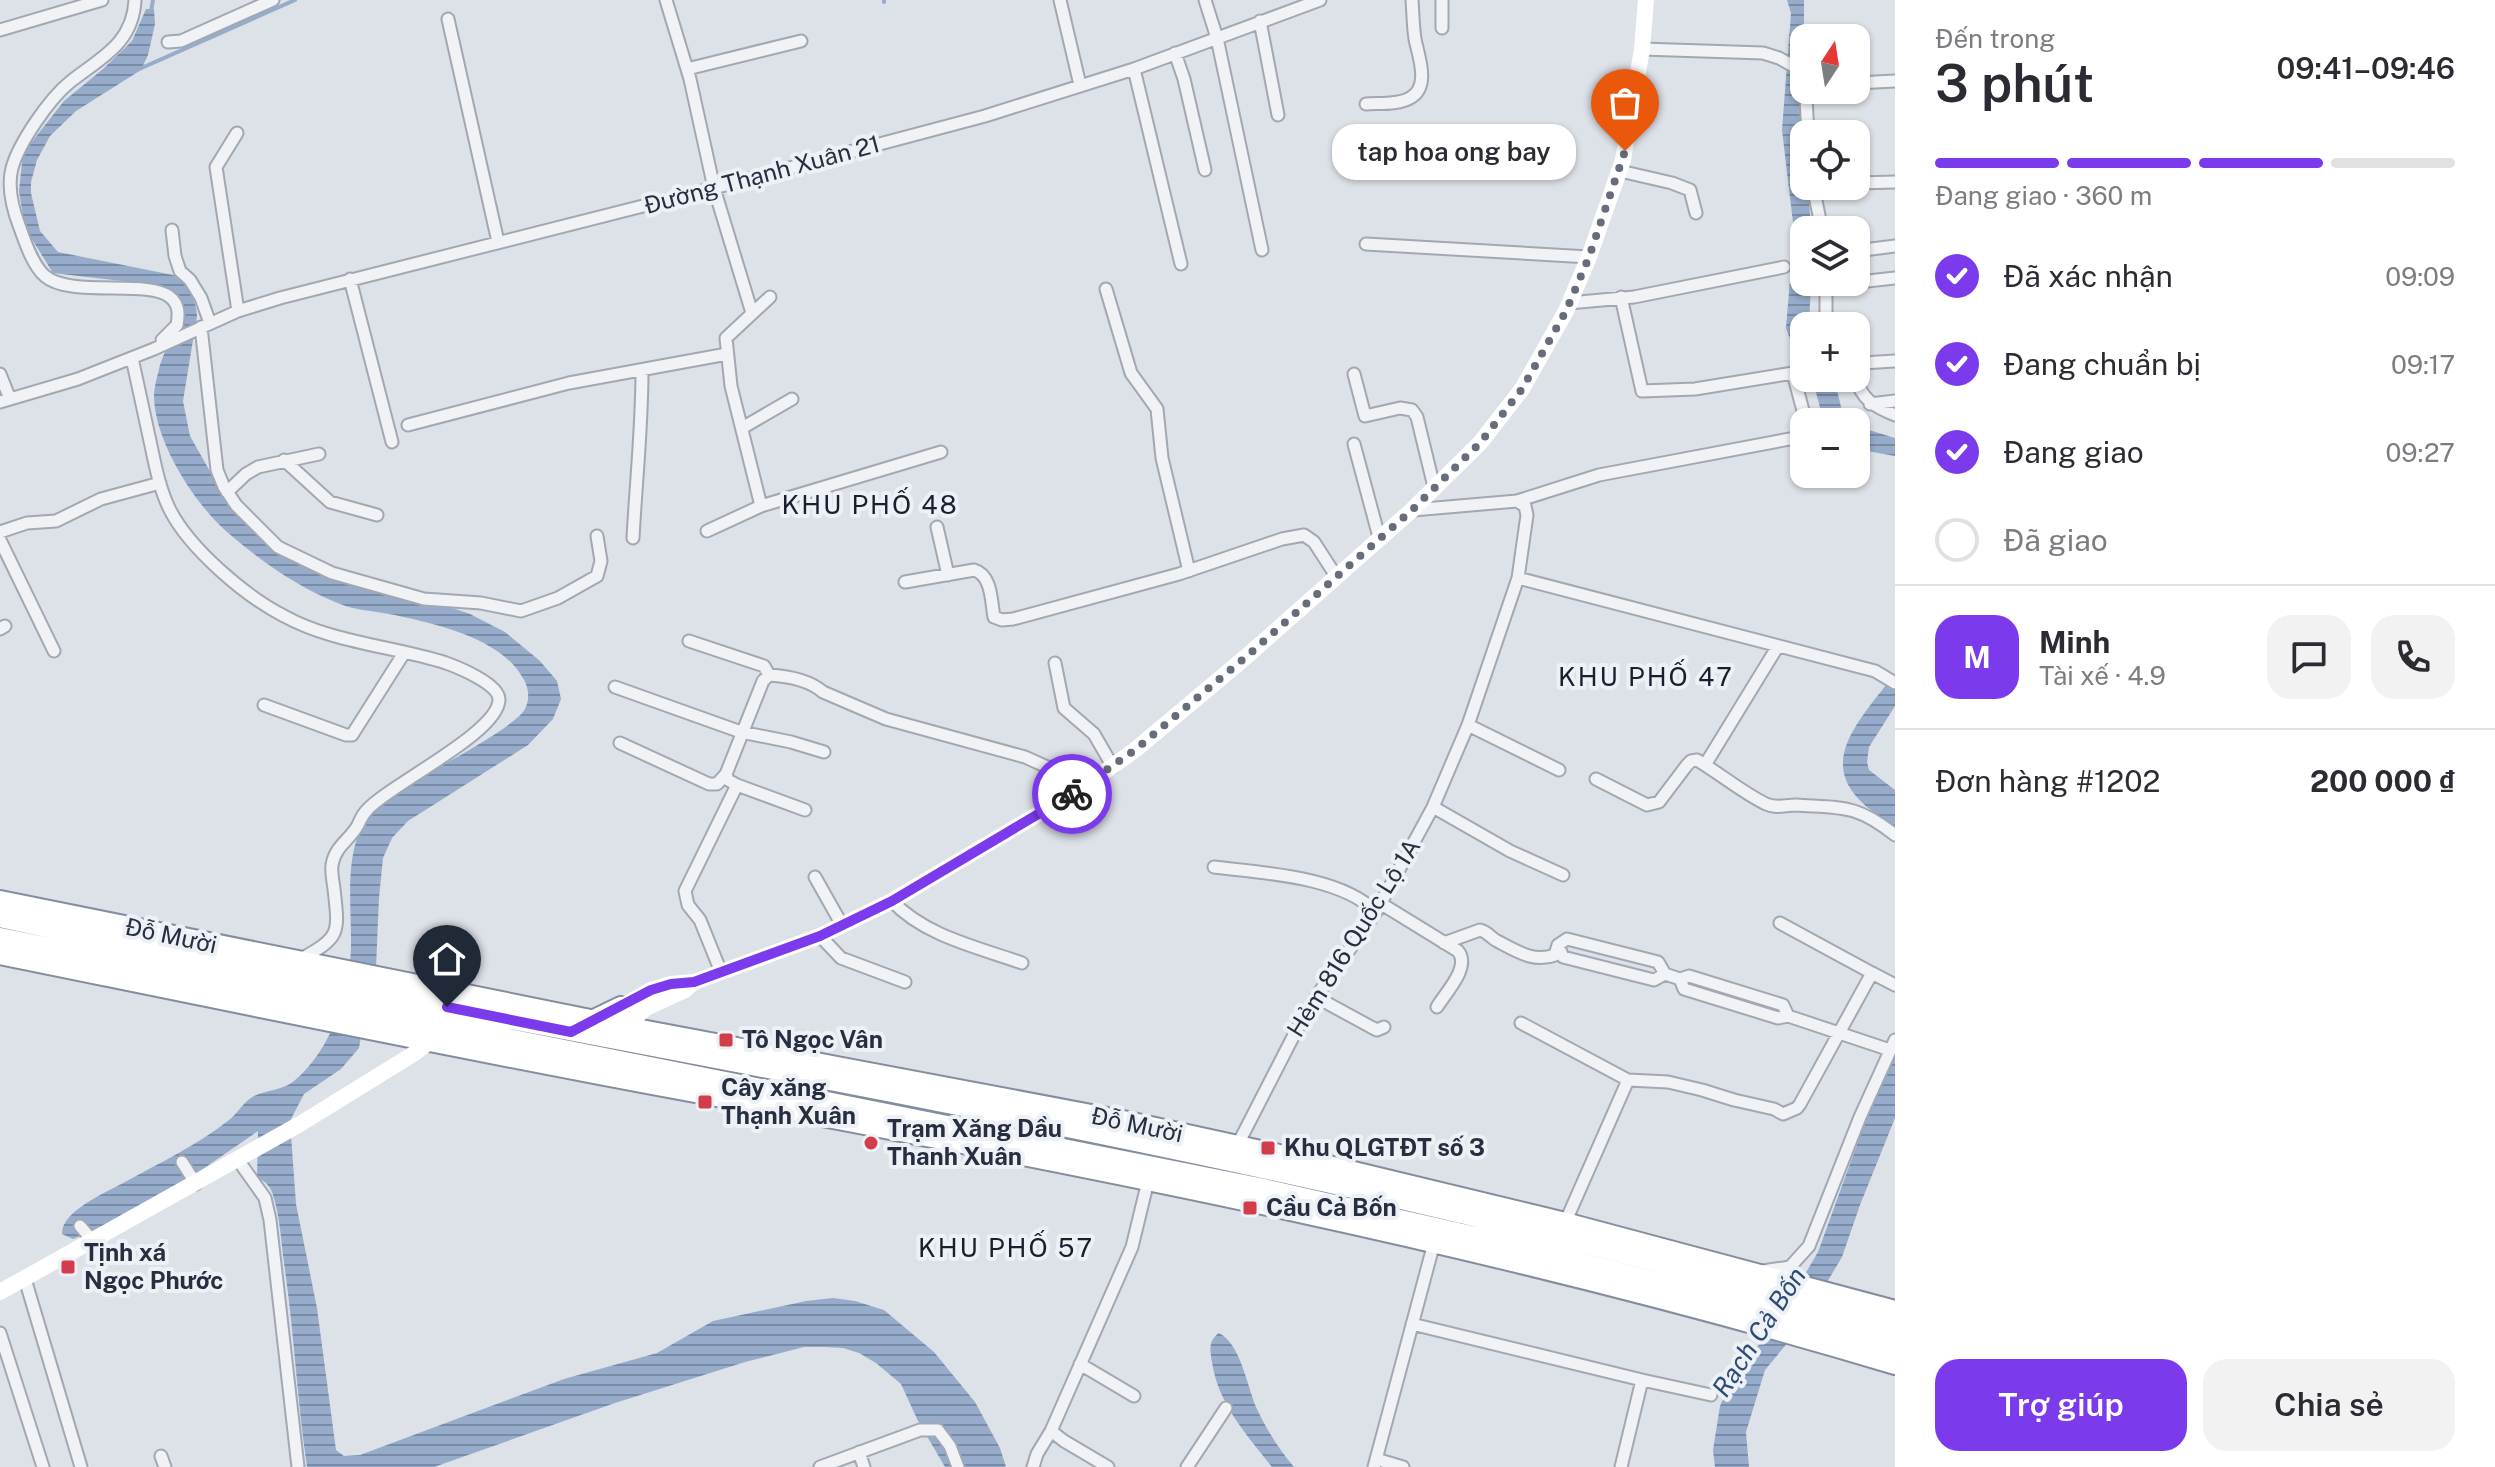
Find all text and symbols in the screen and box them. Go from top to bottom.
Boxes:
text: Đến trong [1935,23,2055,54]
north arrow [1790,24,1870,104]
map controls [1790,24,1870,488]
text: 09:41–09:46 [2277,50,2455,86]
text: 3 phút [1935,53,2094,114]
pin [1591,69,1659,151]
icon: bag [1603,81,1647,125]
button: locate [1790,120,1870,200]
callout: tap hoa ong bay [1333,123,1577,179]
street label: Đường Thạnh Xuân 21 [641,129,883,219]
text: tap hoa ong bay [1357,136,1551,167]
text: Đang giao · 360 m [1935,180,2152,211]
button: layers [1790,216,1870,296]
icon: check [1935,254,1979,298]
text: Đã xác nhận [2003,258,2173,294]
text: 09:09 [2385,261,2455,292]
button: + [1790,312,1870,392]
icon: check [1935,342,1979,386]
text: Đang chuẩn bị [2003,346,2201,382]
text: 09:17 [2391,349,2455,380]
button: − [1790,408,1870,488]
icon: check [1935,430,1979,474]
text: Đang giao [2003,434,2144,470]
text: 09:27 [2386,437,2455,468]
district label: KHU PHỐ 48 [781,487,959,520]
text: Đã giao [2003,522,2108,558]
button: chat [2267,615,2351,699]
button: phone [2371,615,2455,699]
text: Minh [2039,624,2110,660]
text: M [1963,639,1991,675]
district label: KHU PHỐ 47 [1558,659,1734,692]
text: Tài xế · 4.9 [2039,660,2166,691]
courier [1032,754,1112,834]
text: Đơn hàng #1202 [1935,763,2160,799]
text: 200 000 ₫ [2310,763,2455,799]
icon: bike [1050,772,1094,816]
street label: Hẻm 816 Quốc Lộ 1A [1281,833,1425,1042]
street label: Đỗ Mười [123,912,220,958]
pin [413,925,481,1007]
icon: home [425,937,469,981]
place label: Tô Ngọc Vân [742,1025,883,1053]
marker: Tô Ngọc Vân [717,1031,735,1049]
place label: Cây xăng Thạnh Xuân [721,1073,856,1129]
marker: Cây xăng Thạnh Xuân [696,1093,714,1111]
street label: Đỗ Mười [1089,1101,1186,1147]
place label: Trạm Xăng Dầu Thanh Xuân [887,1114,1062,1170]
place label: Khu QLGTĐT số 3 [1284,1133,1485,1161]
marker: Trạm Xăng Dầu Thanh Xuân [862,1134,880,1152]
marker: Khu QLGTĐT số 3 [1259,1139,1277,1157]
place label: Cầu Cả Bốn [1266,1193,1397,1221]
marker: Cầu Cả Bốn [1241,1199,1259,1217]
district label: KHU PHỐ 57 [918,1230,1094,1263]
place label: Tịnh xá Ngọc Phước [84,1238,223,1294]
marker: Tịnh xá Ngọc Phước [59,1258,77,1276]
water label: Rạch Cả Bốn [1705,1261,1812,1402]
button: Trợ giúp [1935,1359,2187,1451]
button: Chia sẻ [2203,1359,2455,1451]

